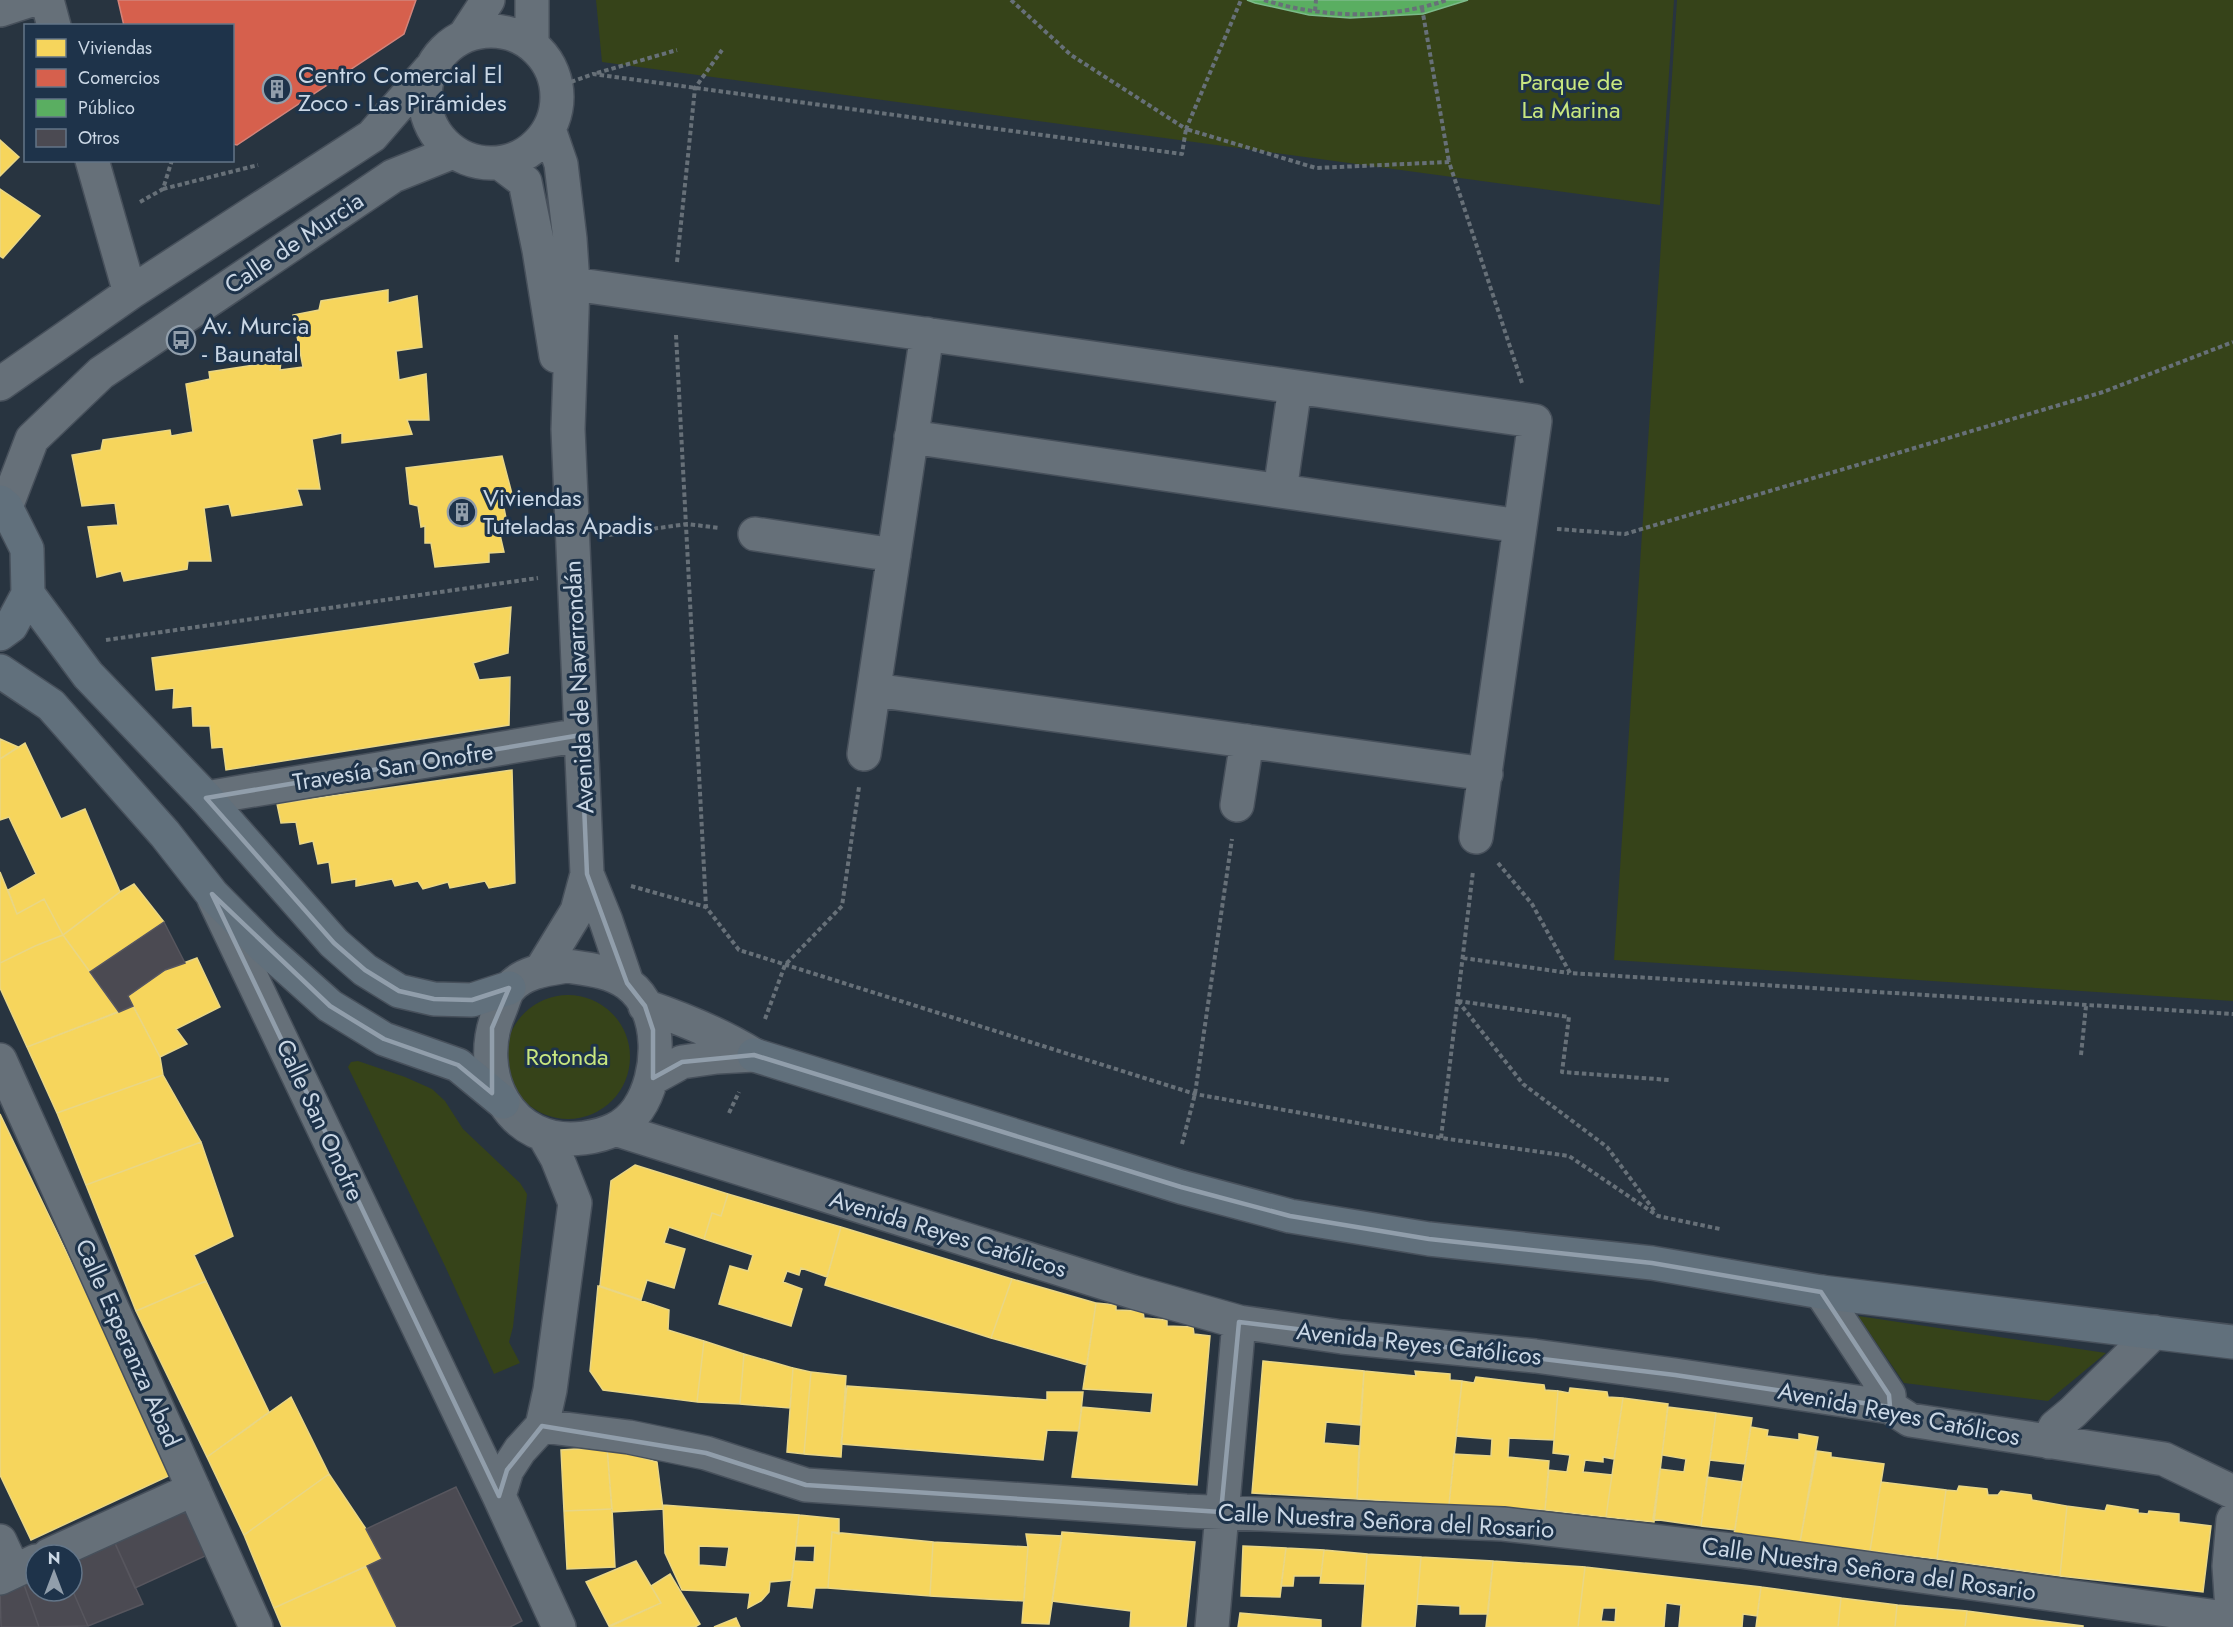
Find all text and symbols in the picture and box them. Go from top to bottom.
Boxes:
legend [24,24,234,162]
text: Viviendas [78,35,152,61]
place label: Centro Comercial El Zoco - Las Pirámides [298,57,507,120]
park label: Parque de La Marina [1519,64,1623,127]
text: Comercios [78,65,160,91]
building icon: Centro Comercial El Zoco - Las Pirámides [261,73,293,105]
text: Público [78,95,135,121]
text: Otros [78,125,120,151]
street label: Calle de Murcia [217,183,370,302]
place label: Av. Murcia - Baunatal [202,308,309,371]
bus stop icon: Av. Murcia - Baunatal [165,324,197,356]
place label: Viviendas Tuteladas Apadis [483,480,653,543]
building icon: Viviendas Tuteladas Apadis [446,496,478,528]
street label: Avenida de Navarrondán [554,560,603,815]
street label: Travesía San Onofre [290,733,496,800]
street label: Calle San Onofre [268,1033,373,1206]
park label: Rotonda [525,1039,609,1074]
street label: Avenida Reyes Católicos [825,1181,1071,1286]
street label: Calle Esperanza Abad [67,1233,190,1452]
street label: Avenida Reyes Católicos [1295,1313,1543,1374]
street label: Avenida Reyes Católicos [1775,1373,2023,1454]
street label: Calle Nuestra Señora del Rosario [1217,1494,1555,1547]
street label: Calle Nuestra Señora del Rosario [1700,1528,2038,1609]
north arrow [24,1543,84,1603]
text: N [48,1547,60,1570]

